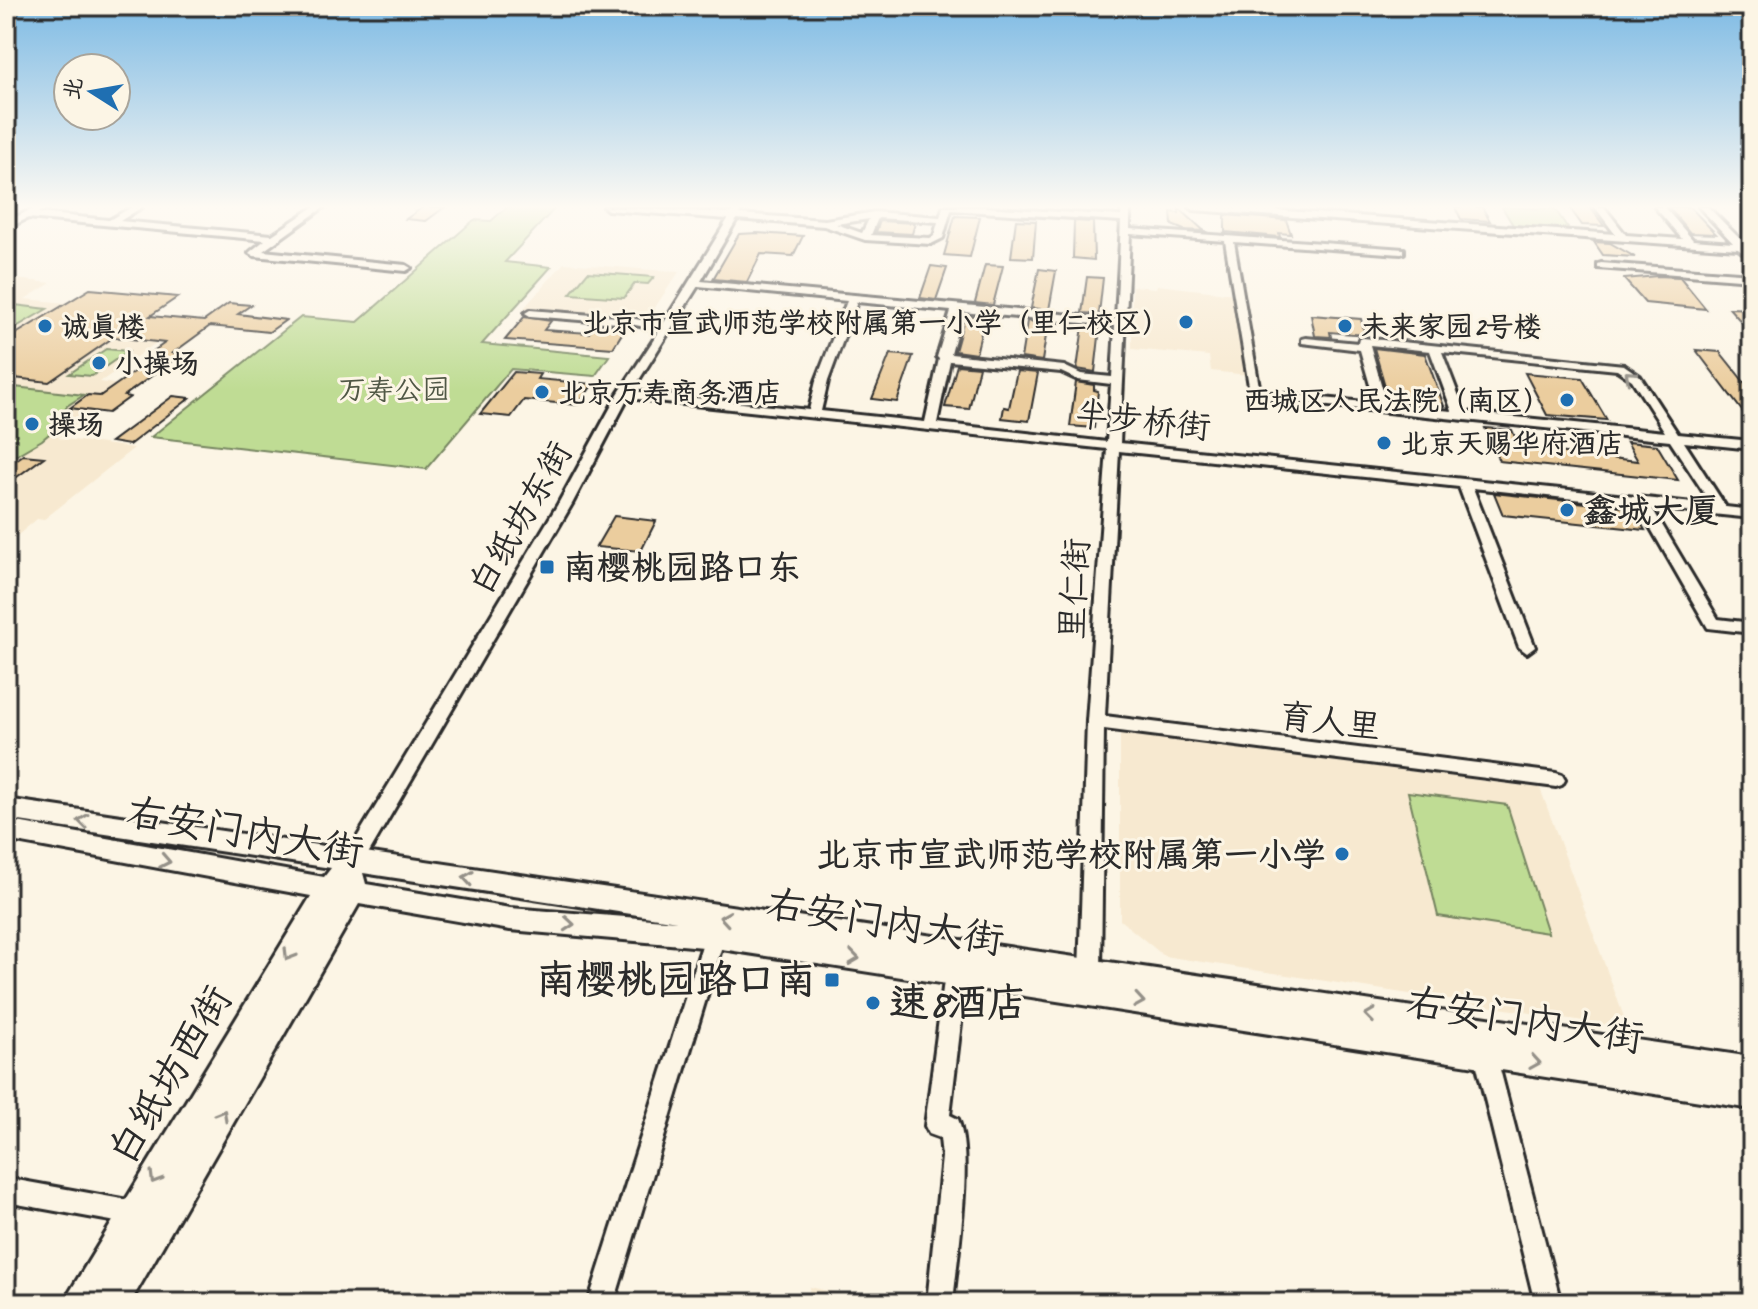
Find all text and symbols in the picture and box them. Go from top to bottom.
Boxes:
north arrow [52,52,132,132]
text: 北 [58,75,89,102]
place label: 北京市宣武师范学校附属第一小学（里仁校区） [582,305,1170,340]
place label: 诚真楼 [61,309,145,344]
place label: 未来家园2号楼 [1361,309,1542,344]
marker: 北京市宣武师范学校附属第一小学（里仁校区） [1177,313,1195,331]
marker: 诚真楼 [36,317,54,335]
marker: 未来家园2号楼 [1336,317,1354,335]
place label: 小操场 [115,346,199,381]
marker: 小操场 [90,354,108,372]
one-way arrow [1624,371,1639,386]
park label: 万寿公园 [338,372,450,407]
place label: 北京万寿商务酒店 [558,375,782,410]
marker: 北京万寿商务酒店 [533,383,551,401]
place label: 西城区人民法院（南区） [1243,383,1551,418]
marker: 西城区人民法院（南区） [1558,391,1576,409]
street label: 半步桥街 [1073,392,1213,448]
place label: 操场 [48,407,104,442]
marker: 操场 [23,415,41,433]
place label: 北京天赐华府酒店 [1400,426,1624,461]
street label: 白纸坊东街 [459,434,581,602]
marker: 北京天赐华府酒店 [1375,434,1393,452]
place label: 鑫城大厦 [1583,489,1719,532]
marker: 鑫城大厦 [1558,501,1576,519]
street label: 里仁街 [1050,537,1098,641]
place label: 南樱桃园路口东 [563,546,801,589]
marker: 南樱桃园路口东 [538,558,556,576]
street label: 育人里 [1277,693,1383,749]
street label: 右安门内大街 [122,787,368,877]
one-way arrow [76,813,89,830]
place label: 北京市宣武师范学校附属第一小学 [816,833,1326,876]
marker: 北京市宣武师范学校附属第一小学 [1333,845,1351,863]
one-way arrow [158,851,172,868]
one-way arrow [462,870,475,887]
street label: 右安门内大街 [763,879,1007,965]
one-way arrow [719,910,732,927]
one-way arrow [563,915,576,932]
one-way arrow [283,946,299,961]
one-way arrow [848,949,861,966]
place label: 南樱桃园路口南 [536,955,816,1005]
marker: 南樱桃园路口南 [823,971,841,989]
street label: 白纸坊西街 [97,976,243,1174]
street label: 右安门内大街 [1403,977,1647,1063]
place label: 速8酒店 [889,978,1027,1028]
one-way arrow [1132,992,1146,1009]
marker: 速8酒店 [864,994,882,1012]
one-way arrow [1363,1007,1377,1024]
one-way arrow [1528,1053,1541,1070]
one-way arrow [212,1109,228,1124]
one-way arrow [149,1169,164,1184]

